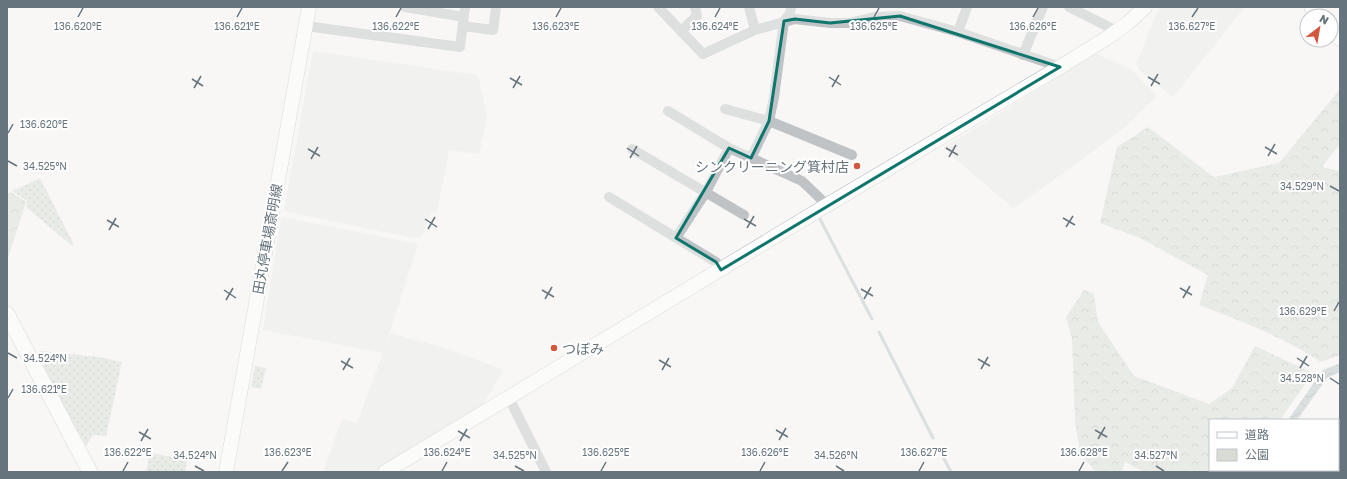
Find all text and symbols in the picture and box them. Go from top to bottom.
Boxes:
north arrow [1299,8,1339,48]
text: N [1317,11,1331,27]
text: 136.620°E [54,20,102,32]
text: 136.621°E [214,20,260,32]
text: 136.622°E [372,20,420,32]
text: 136.623°E [532,20,580,32]
text: 136.624°E [691,20,739,32]
text: 136.625°E [850,20,898,32]
text: 136.626°E [1009,20,1057,32]
text: 136.627°E [1169,20,1215,32]
text: 136.620°E [20,118,68,130]
place label: シンクリーニング箕村店 [695,158,849,175]
text: 34.525°N [23,160,67,172]
marker: シンクリーニング箕村店 [852,161,862,171]
text: 34.529°N [1280,180,1324,192]
street label: 田丸停車場斎明線 [249,182,285,296]
text: 136.629°E [1279,305,1327,317]
place label: つぼみ [562,340,604,357]
marker: つぼみ [549,343,559,353]
text: 34.524°N [23,352,67,364]
text: 34.528°N [1280,372,1324,384]
text: 136.621°E [21,383,67,395]
legend [1209,419,1339,471]
text: 道路 [1245,427,1269,442]
text: 136.622°E [104,446,152,458]
text: 136.623°E [264,446,312,458]
text: 136.624°E [423,446,471,458]
text: 136.625°E [582,446,630,458]
text: 136.626°E [741,446,789,458]
text: 136.627°E [901,446,947,458]
text: 136.628°E [1060,446,1108,458]
text: 公園 [1245,447,1269,462]
text: 34.524°N [173,449,217,461]
text: 34.525°N [493,449,537,461]
text: 34.526°N [814,449,858,461]
text: 34.527°N [1134,449,1178,461]

